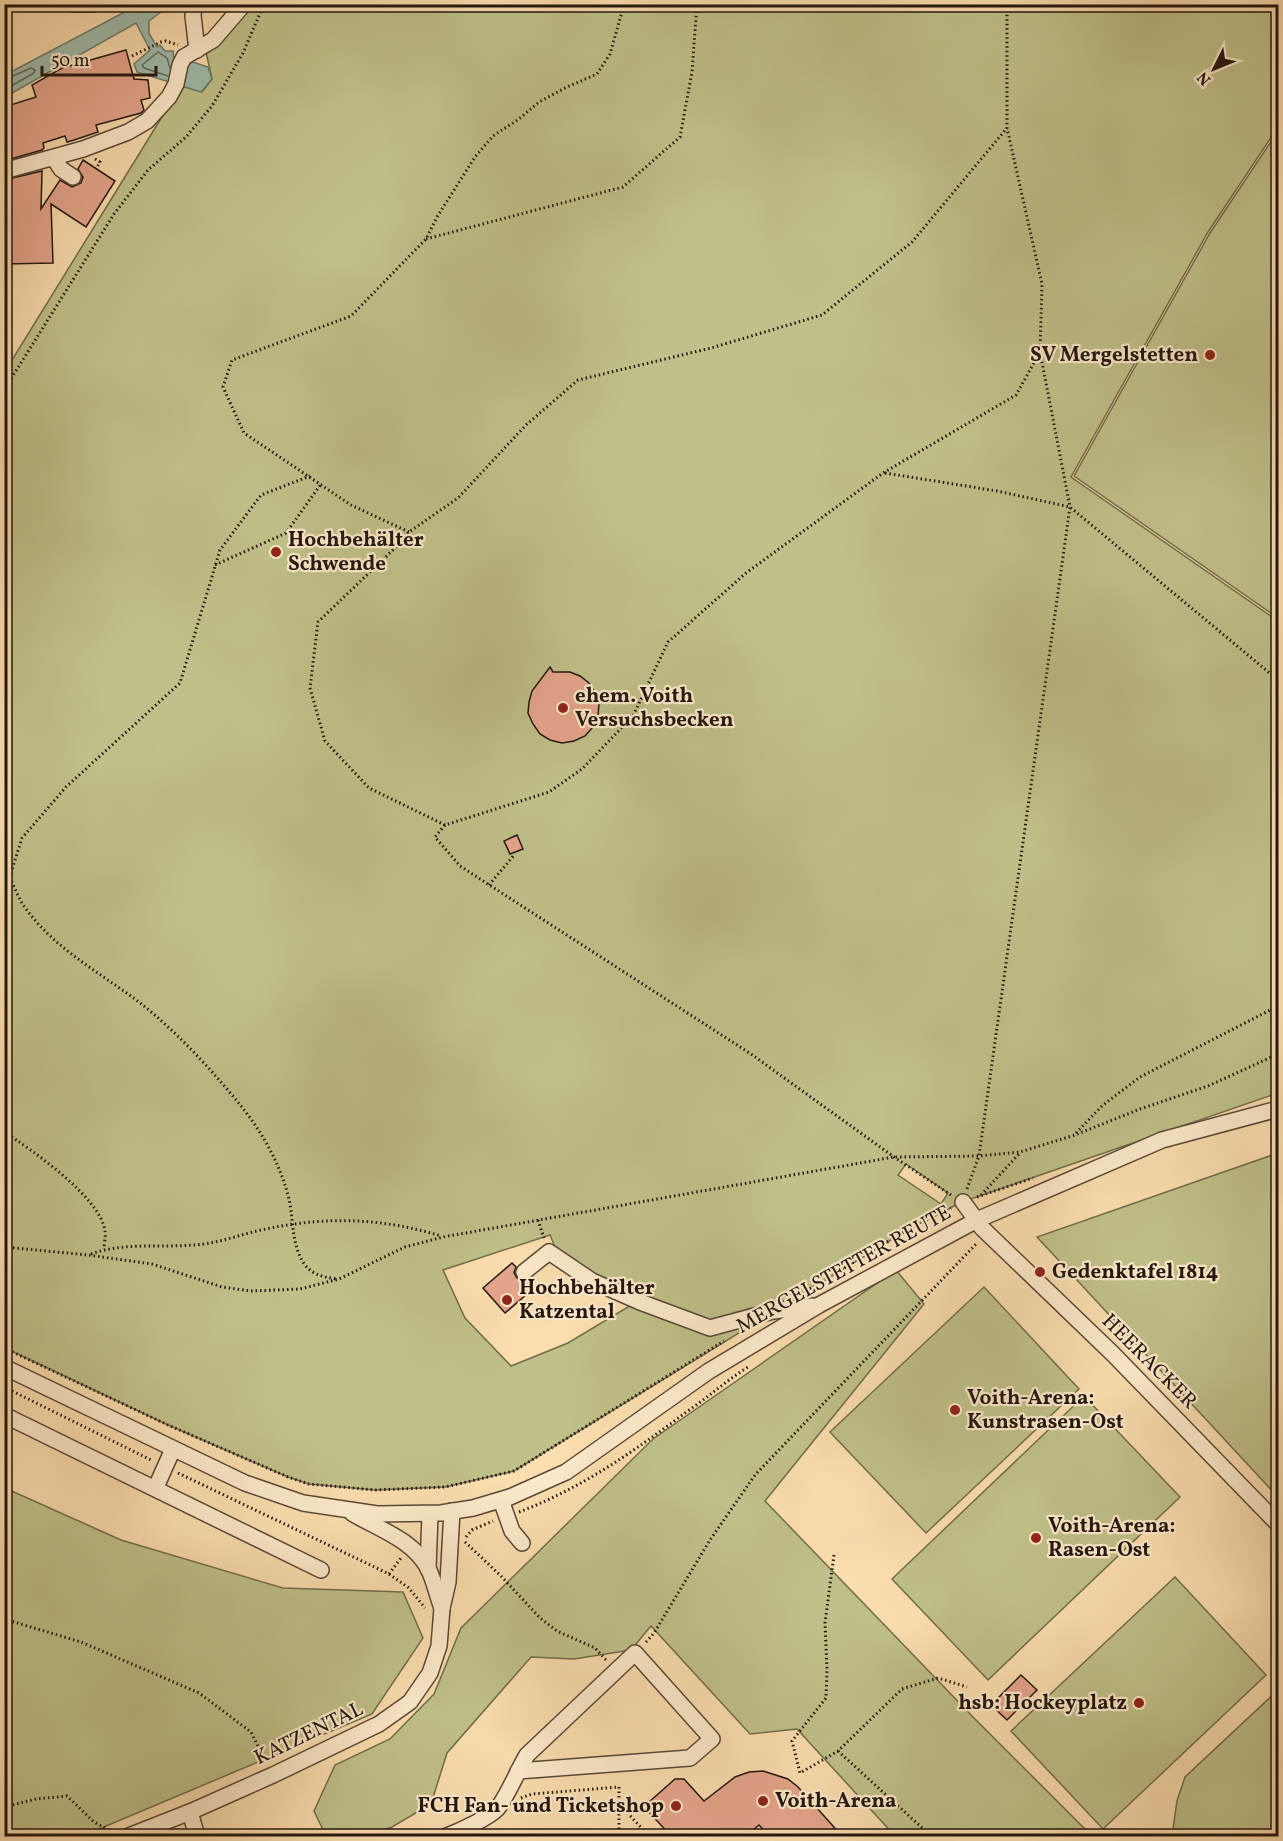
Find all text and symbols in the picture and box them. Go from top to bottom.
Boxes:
scale bar [42,39,156,77]
north arrow [1184,39,1244,99]
text: 50 m [51,49,90,74]
text: N [1192,66,1217,90]
place label: SV Mergelstetten [1030,341,1198,370]
marker: SV Mergelstetten [1203,348,1217,362]
place label: Hochbehälter Schwende [288,526,424,579]
marker: Hochbehälter Schwende [269,545,283,559]
place label: ehem. Voith Versuchsbecken [575,682,734,735]
marker: ehem. Voith Versuchsbecken [556,701,570,715]
street label: MERGELSTETTER REUTE [731,1199,957,1341]
place label: Gedenktafel 1814 [1052,1258,1219,1287]
marker: Gedenktafel 1814 [1033,1265,1047,1279]
place label: Hochbehälter Katzental [519,1274,655,1327]
marker: Hochbehälter Katzental [500,1293,514,1307]
street label: HEERACKER [1095,1308,1203,1416]
place label: Voith-Arena: Kunstrasen-Ost [967,1384,1124,1437]
marker: Voith-Arena: Kunstrasen-Ost [948,1403,962,1417]
place label: Voith-Arena: Rasen-Ost [1048,1512,1175,1565]
marker: Voith-Arena: Rasen-Ost [1029,1531,1043,1545]
place label: hsb: Hockeyplatz [958,1689,1127,1718]
street label: KATZENTAL [250,1695,369,1773]
marker: hsb: Hockeyplatz [1132,1696,1146,1710]
place label: Voith-Arena [775,1787,896,1816]
place label: FCH Fan- und Ticketshop [418,1792,664,1821]
marker: Voith-Arena [756,1794,770,1808]
marker: FCH Fan- und Ticketshop [669,1799,683,1813]

